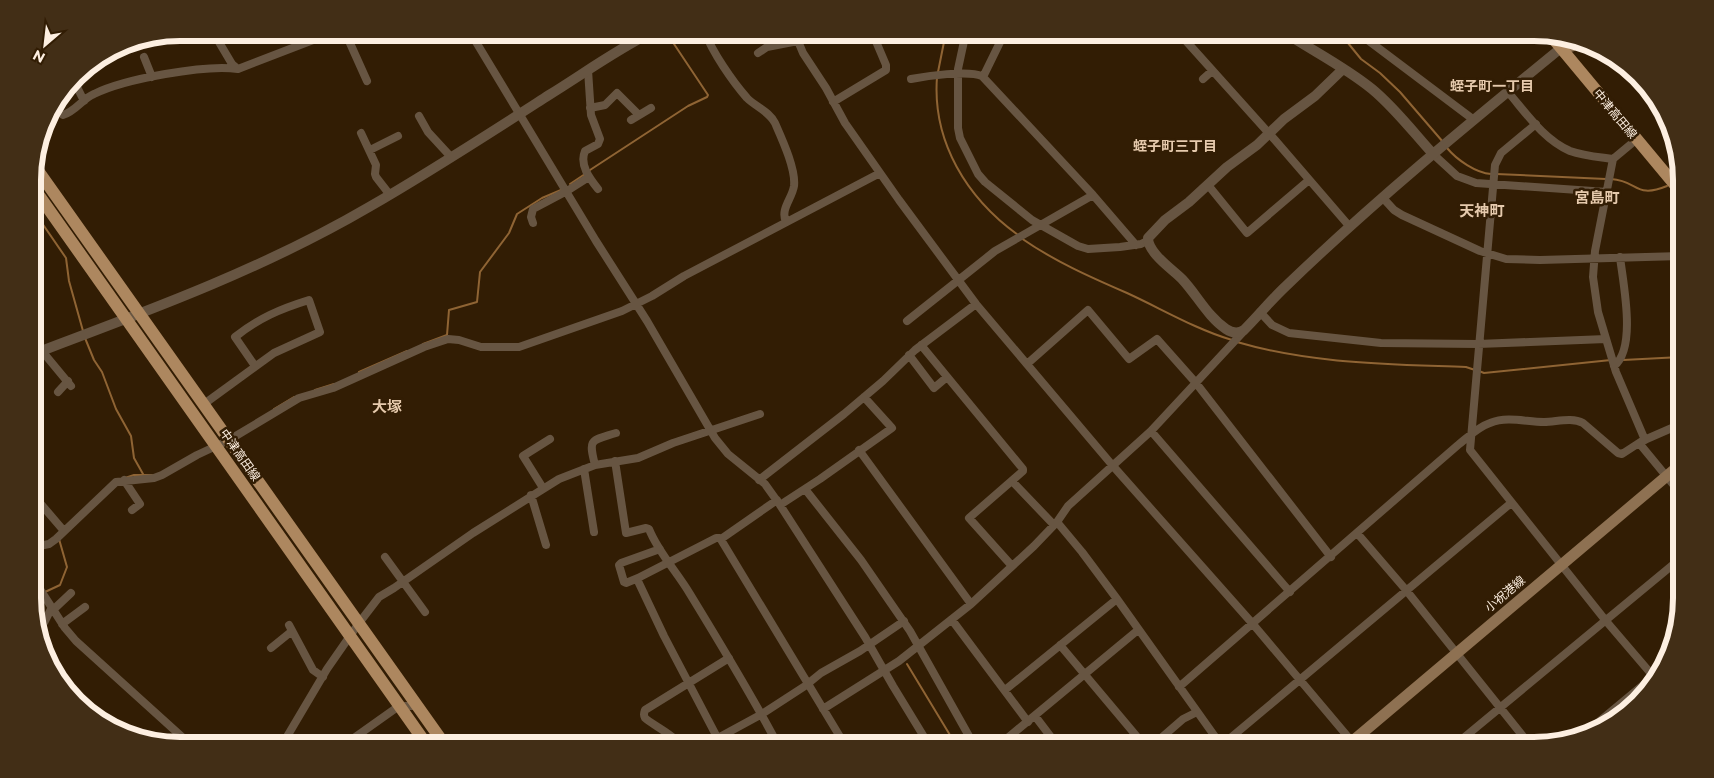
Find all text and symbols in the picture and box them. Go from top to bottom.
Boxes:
north arrow [20,20,70,70]
text: N [30,46,48,67]
district label: 蛭子町一丁目 [1450,77,1534,95]
street label: 中津高田線 [1590,86,1640,141]
district label: 蛭子町三丁目 [1133,137,1217,155]
district label: 宮島町 [1574,188,1620,207]
district label: 天神町 [1459,201,1505,220]
district label: 大塚 [372,397,402,416]
street label: 中津高田線 [217,426,264,484]
street label: 小祝港線 [1481,572,1528,615]

